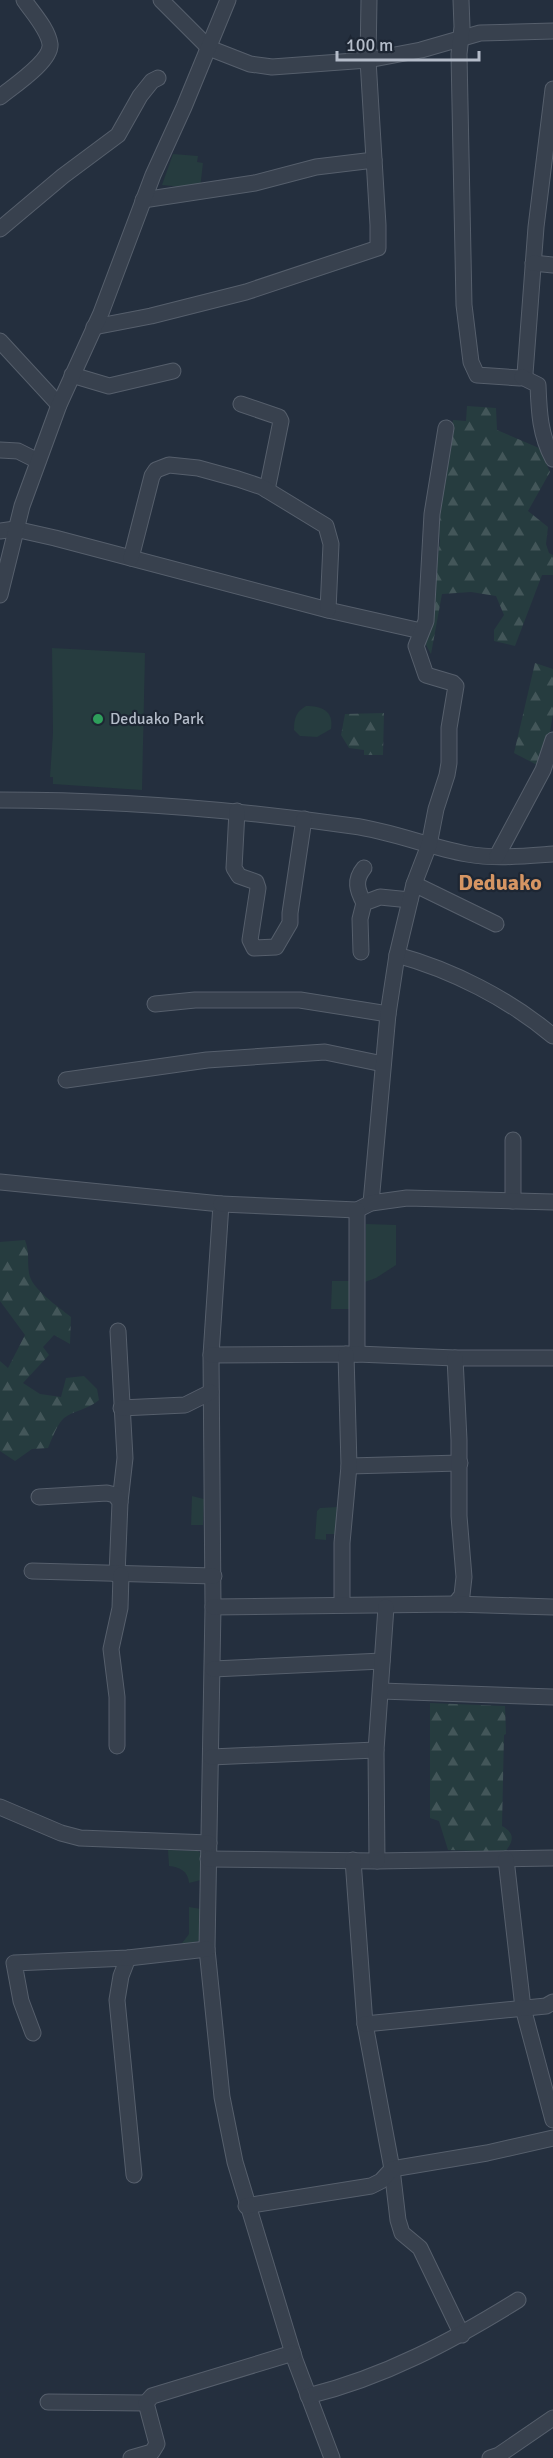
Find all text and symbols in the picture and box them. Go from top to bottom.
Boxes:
scale bar [337,24,480,62]
text: 100 m [346,34,393,56]
place label: Deduako Park [110,709,204,729]
marker: Deduako Park [91,712,105,726]
district label: Deduako [458,869,542,896]

